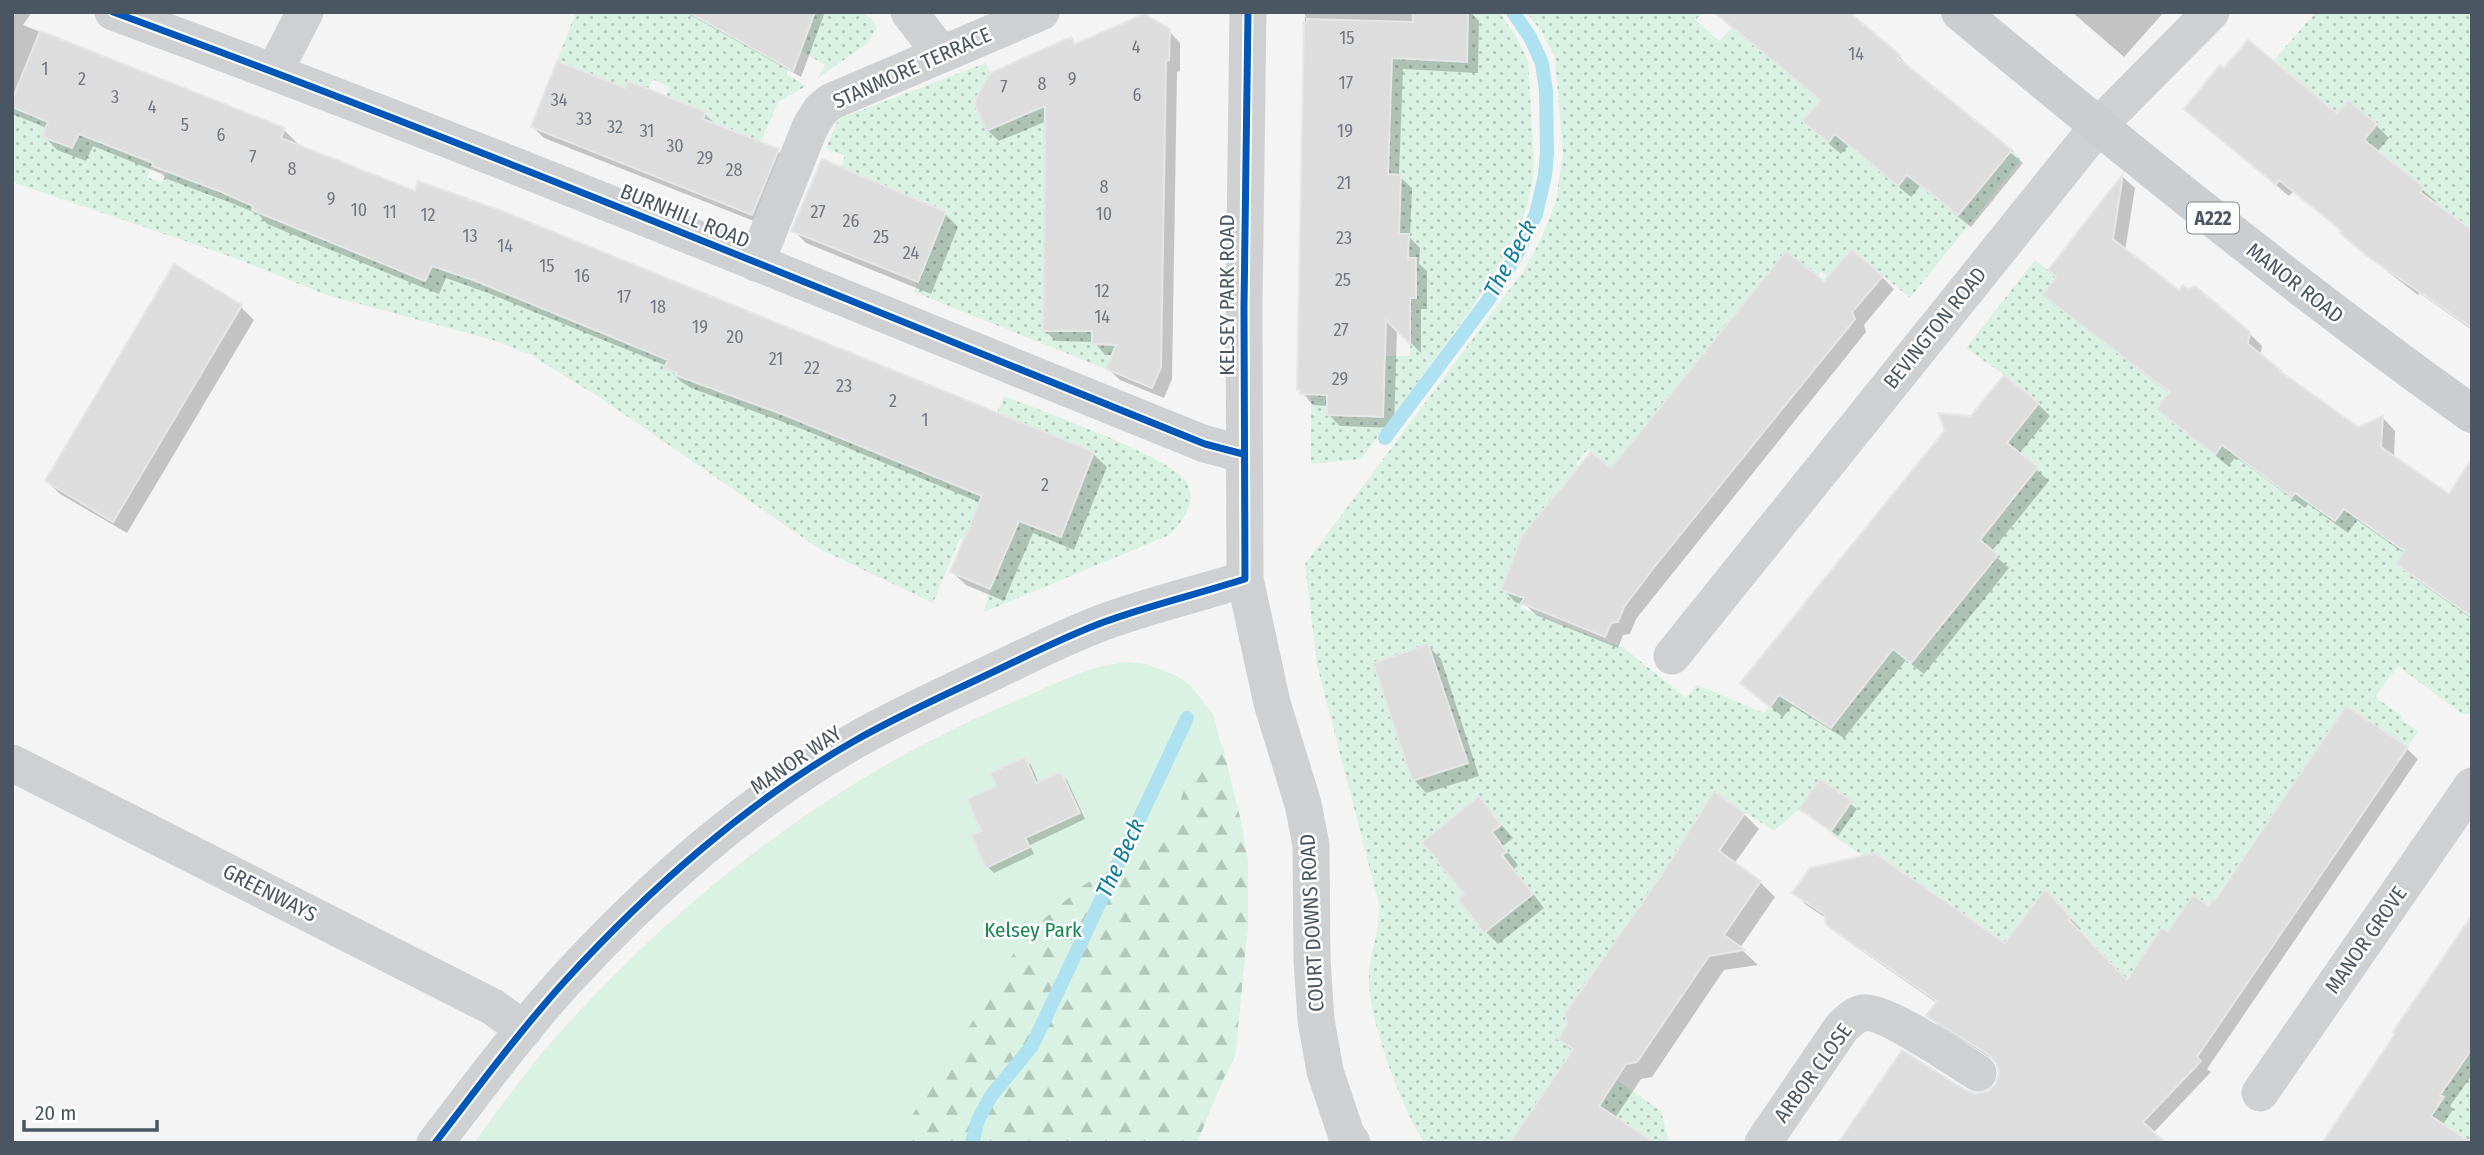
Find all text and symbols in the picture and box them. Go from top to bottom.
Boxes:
street label: STANMORE TERRACE [829,21,995,115]
house number: 15 [1339,27,1355,49]
house number: 4 [1132,36,1141,58]
house number: 14 [1848,43,1864,65]
house number: 1 [41,58,49,80]
house number: 2 [78,68,86,90]
house number: 9 [1068,68,1076,90]
house number: 17 [1339,72,1353,94]
house number: 8 [1038,73,1047,95]
house number: 7 [1000,76,1008,98]
house number: 6 [1133,84,1142,106]
house number: 3 [111,86,119,108]
house number: 34 [551,89,568,111]
house number: 4 [148,96,157,118]
house number: 33 [576,108,592,130]
house number: 5 [181,114,189,136]
house number: 32 [607,116,623,138]
house number: 31 [640,120,654,142]
house number: 19 [1337,120,1353,142]
house number: 6 [217,124,226,146]
house number: 30 [666,135,684,157]
house number: 7 [249,146,257,168]
house number: 29 [697,147,713,169]
house number: 8 [288,158,297,180]
house number: 28 [726,159,742,181]
house number: 21 [1337,172,1351,194]
house number: 8 [1100,176,1109,198]
street label: BURNHILL ROAD [616,178,754,254]
house number: 9 [327,188,335,210]
house number: 10 [351,199,367,221]
house number: 11 [383,201,397,223]
house number: 27 [810,201,826,223]
road number: A222 [2187,202,2239,233]
house number: 10 [1096,203,1112,225]
house number: 12 [421,204,436,226]
house number: 26 [843,210,860,232]
street label: KELSEY PARK ROAD [1214,214,1240,376]
water label: The Beck [1478,215,1542,301]
house number: 13 [462,225,478,247]
house number: 25 [873,226,889,248]
house number: 23 [1336,227,1352,249]
house number: 14 [497,235,513,257]
street label: MANOR ROAD [2241,237,2349,329]
house number: 24 [903,242,919,264]
house number: 15 [539,255,555,277]
street label: BEVINGTON ROAD [1878,262,1992,394]
house number: 16 [574,265,590,287]
house number: 25 [1335,269,1351,291]
house number: 12 [1095,280,1110,302]
house number: 17 [617,286,631,308]
house number: 18 [650,296,666,318]
house number: 14 [1094,306,1110,328]
house number: 19 [692,316,708,338]
house number: 27 [1333,319,1349,341]
house number: 20 [726,326,744,348]
house number: 21 [769,348,783,370]
house number: 22 [804,357,820,379]
house number: 29 [1332,368,1348,390]
house number: 23 [836,375,852,397]
house number: 2 [889,390,897,412]
house number: 1 [921,409,929,431]
house number: 2 [1041,474,1049,496]
street label: MANOR WAY [745,720,847,800]
water label: The Beck [1090,814,1150,902]
street label: COURT DOWNS ROAD [1294,833,1330,1013]
street label: GREENWAYS [219,858,321,928]
street label: MANOR GROVE [2319,881,2413,999]
park label: Kelsey Park [984,917,1082,943]
street label: ARBOR CLOSE [1768,1018,1858,1128]
scale bar [24,1088,158,1132]
text: 20 m [35,1100,76,1126]

